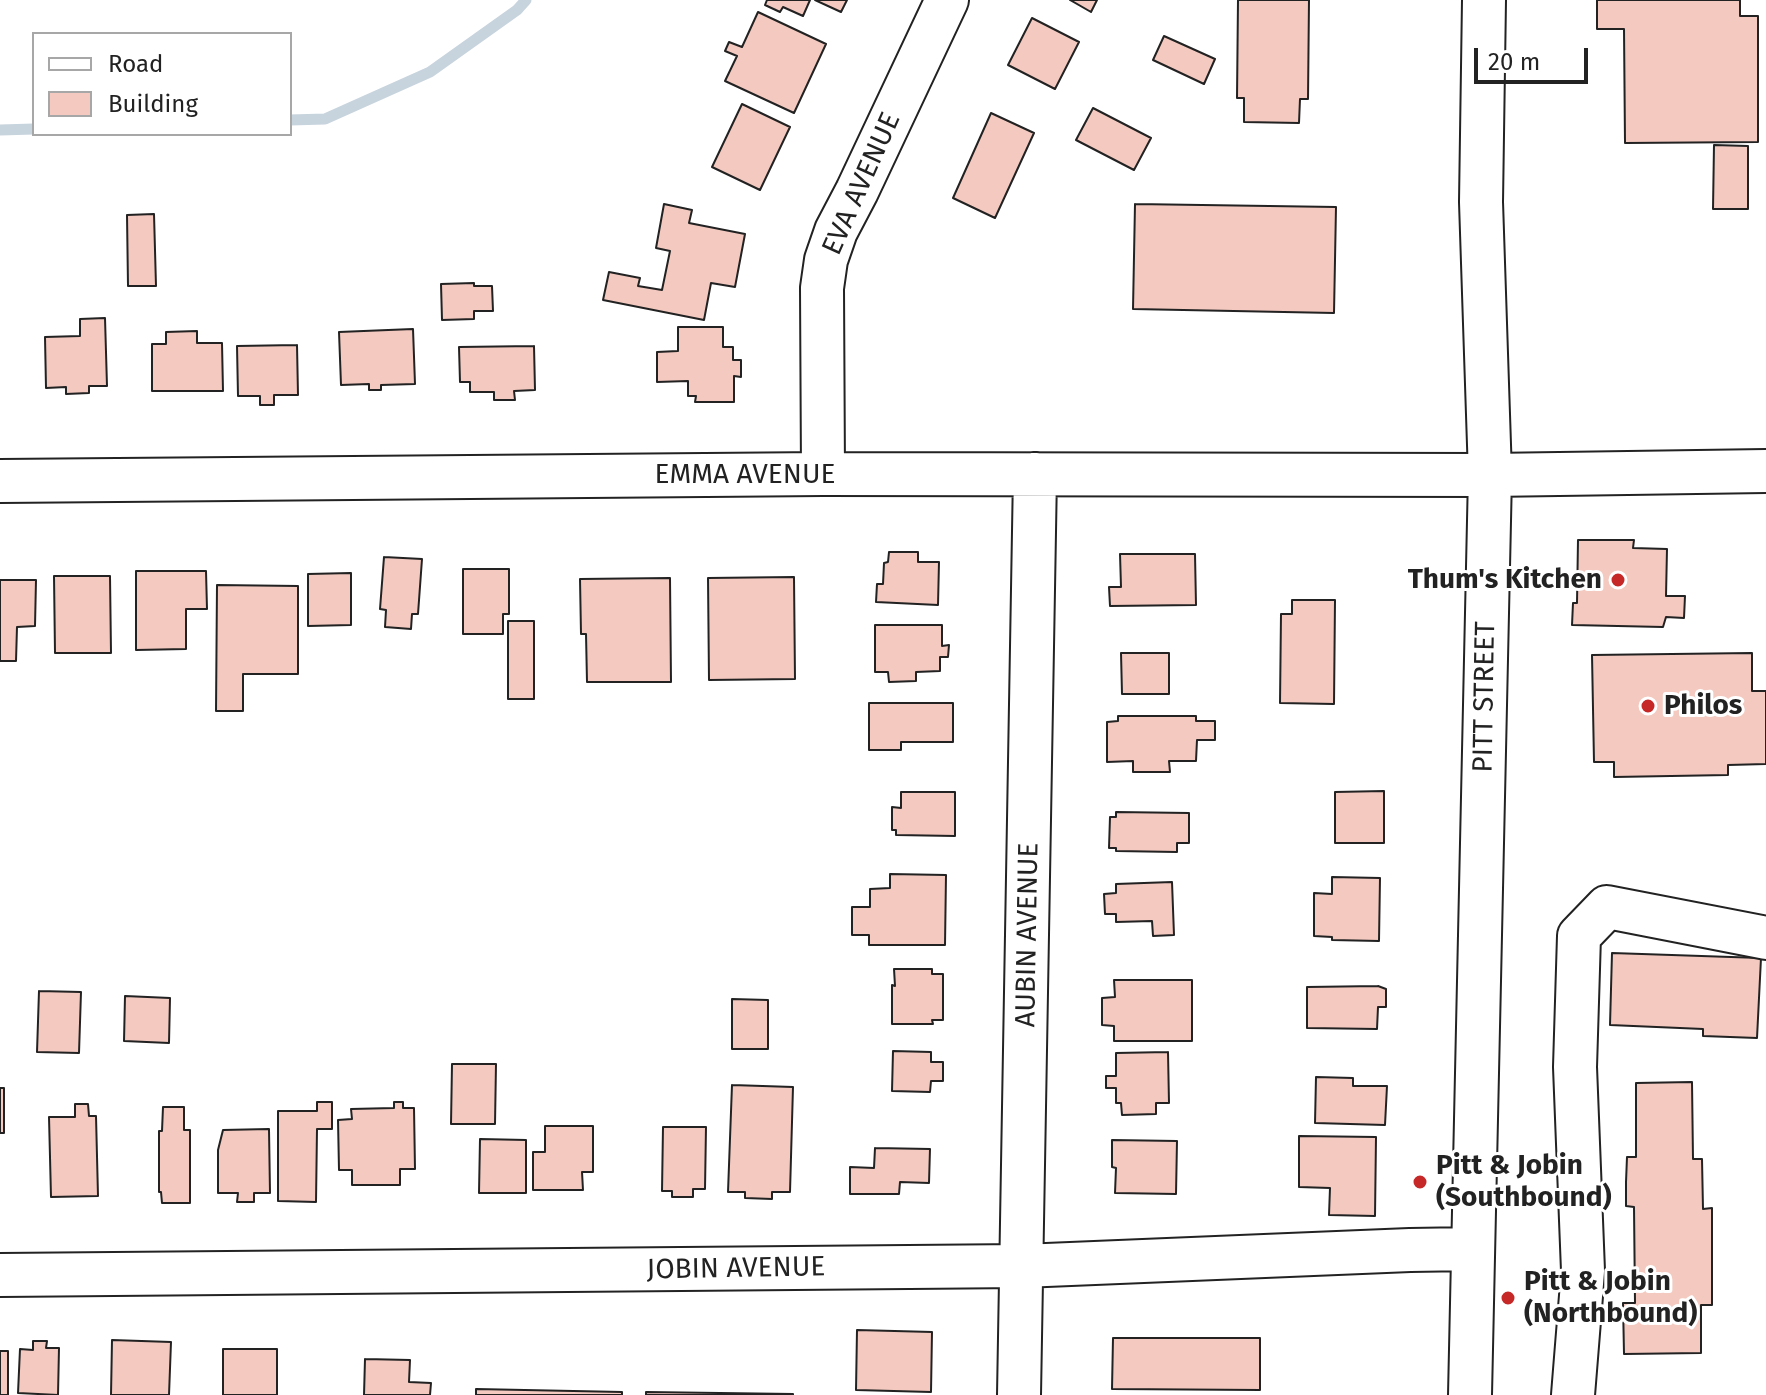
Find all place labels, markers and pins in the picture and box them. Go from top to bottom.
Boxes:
place label: Thum's Kitchen [1408,563,1602,597]
marker: Thum's Kitchen [1609,571,1627,589]
place label: Philos [1664,689,1742,723]
marker: Philos [1639,697,1657,715]
place label: Pitt & Jobin (Southbound) [1436,1149,1612,1215]
marker: Pitt & Jobin (Southbound) [1411,1173,1429,1191]
place label: Pitt & Jobin (Northbound) [1524,1265,1697,1331]
marker: Pitt & Jobin (Northbound) [1499,1289,1517,1307]

